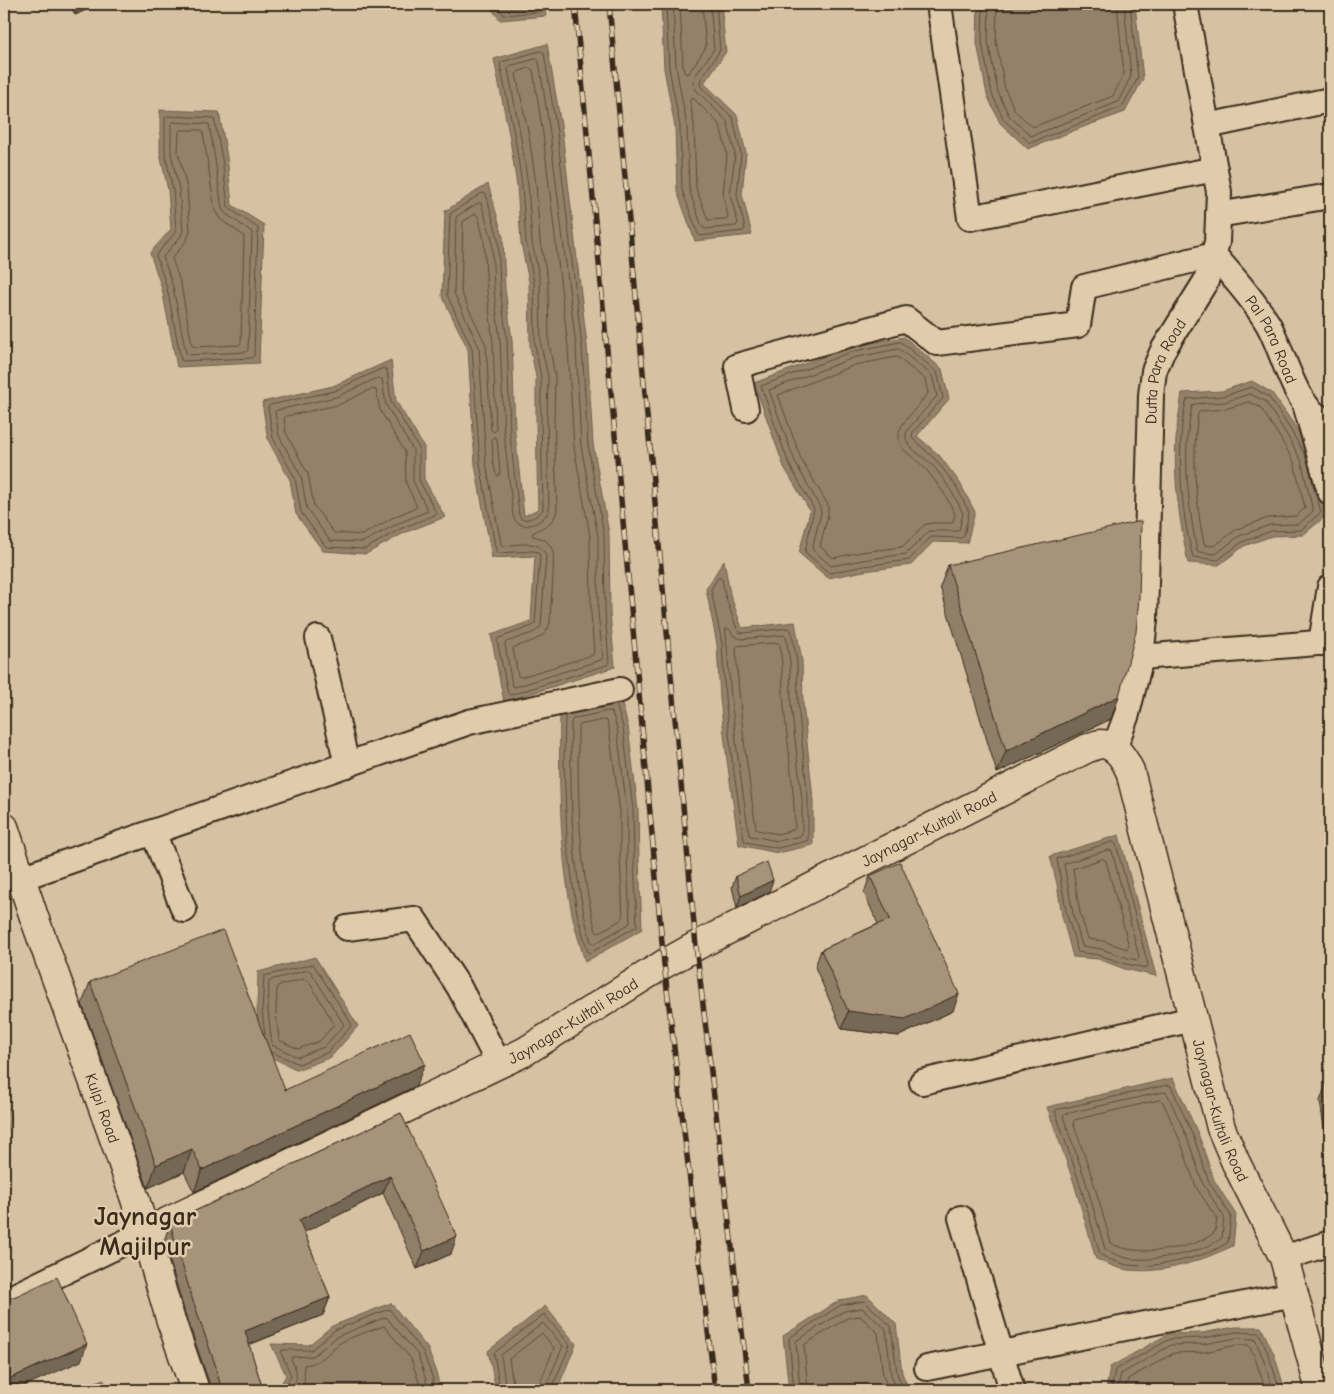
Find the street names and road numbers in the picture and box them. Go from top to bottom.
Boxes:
street label: Pal Para Road [1241,292,1300,386]
street label: Dutta Para Road [1142,316,1190,424]
street label: Jaynagar-Kultali Road [859,788,1000,871]
street label: Jaynagar-Kultali Road [506,975,642,1068]
street label: Jaynagar-Kultali Road [1189,1037,1252,1185]
street label: Kulpi Road [81,1071,123,1146]

